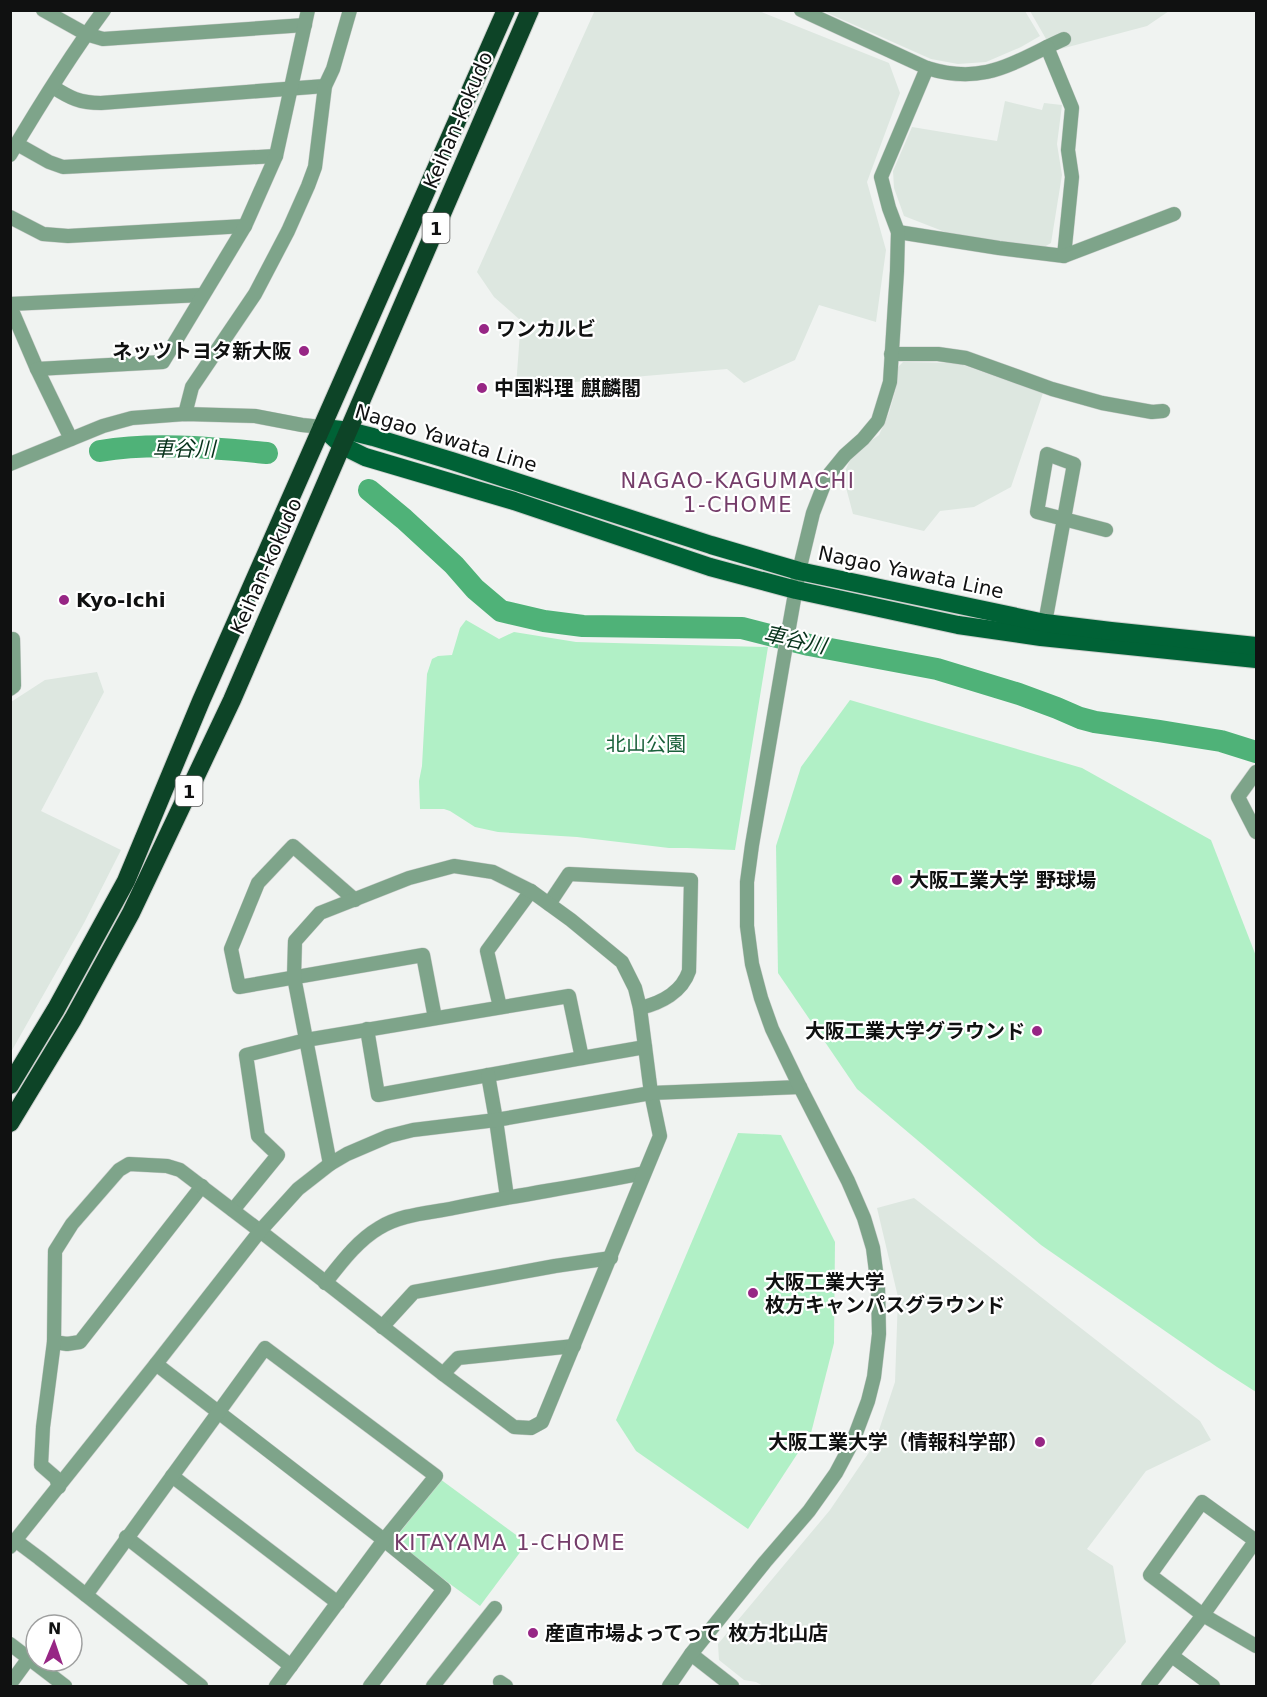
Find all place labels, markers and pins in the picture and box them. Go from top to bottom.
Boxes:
place label: ワンカルビ [496,317,596,341]
marker: ワンカルビ [477,322,491,336]
place label: ネッツトヨタ新大阪 [112,339,292,363]
marker: ネッツトヨタ新大阪 [297,344,311,358]
place label: 中国料理 麒麟閣 [494,376,641,400]
marker: 中国料理 麒麟閣 [475,381,489,395]
place label: Kyo-Ichi [76,588,166,612]
marker: Kyo-Ichi [57,593,71,607]
place label: 大阪工業大学 野球場 [909,868,1096,892]
marker: 大阪工業大学 野球場 [890,873,904,887]
place label: 大阪工業大学グラウンド [805,1019,1025,1043]
marker: 大阪工業大学グラウンド [1030,1024,1044,1038]
place label: 大阪工業大学 枚方キャンパスグラウンド [765,1270,1005,1317]
marker: 大阪工業大学 枚方キャンパスグラウンド [746,1286,760,1300]
place label: 大阪工業大学（情報科学部） [768,1430,1028,1454]
marker: 大阪工業大学（情報科学部） [1033,1435,1047,1449]
place label: 産直市場よってって 枚方北山店 [545,1621,828,1645]
marker: 産直市場よってって 枚方北山店 [526,1626,540,1640]

